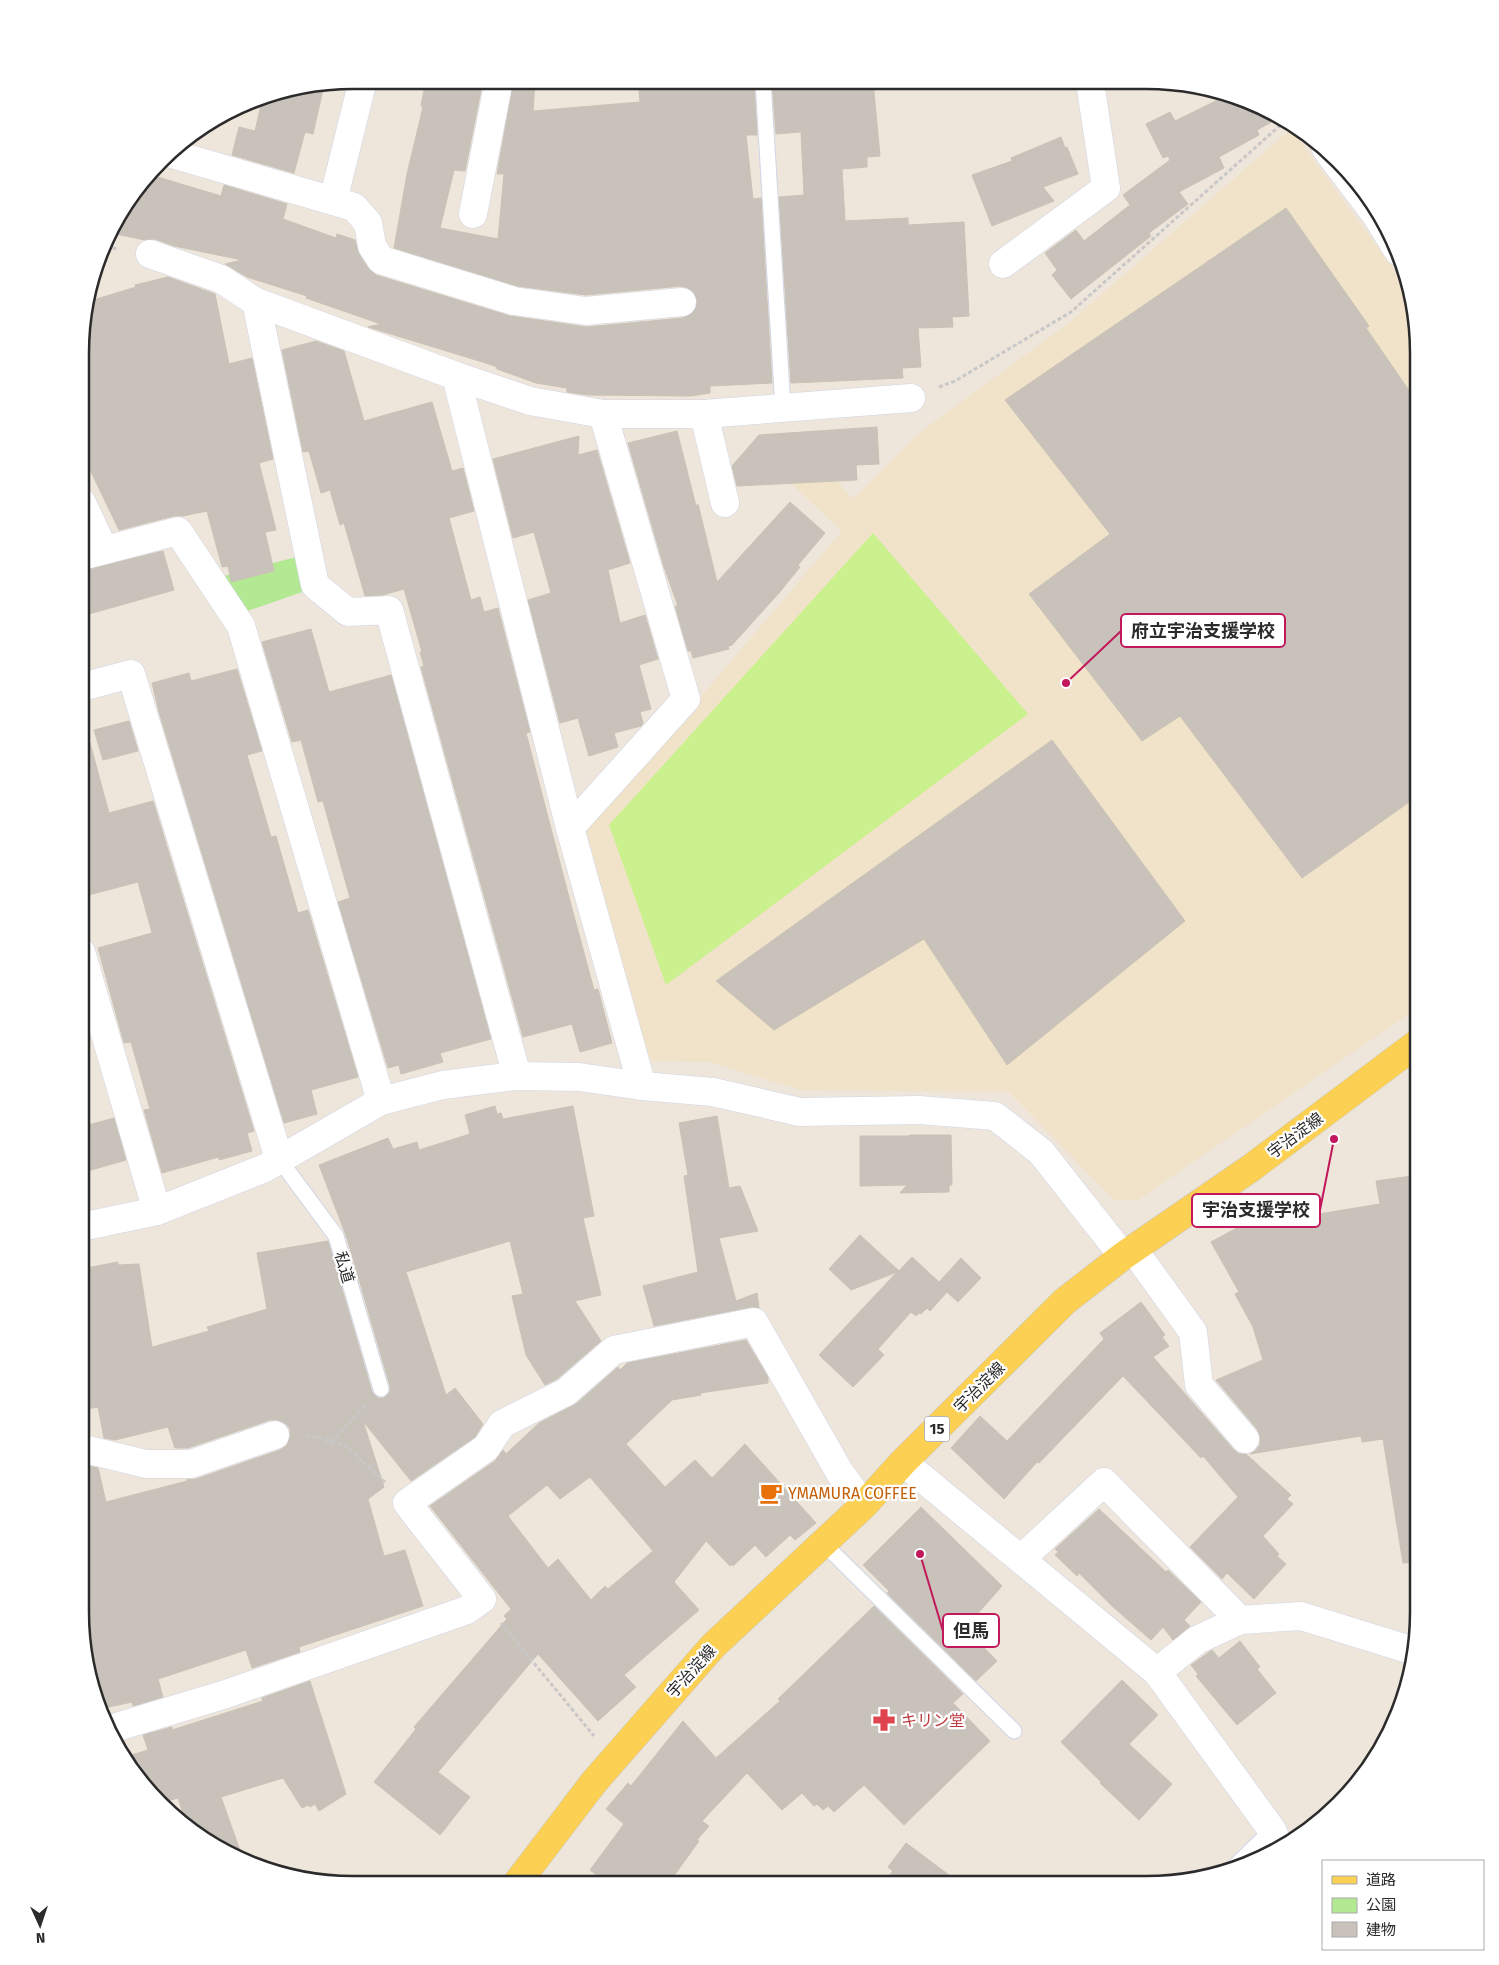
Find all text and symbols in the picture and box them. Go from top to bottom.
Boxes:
callout: 府立宇治支援学校 [1121,614,1285,647]
text: 府立宇治支援学校 [1131,620,1275,642]
street label: 宇治淀線 [1264,1109,1327,1162]
callout: 宇治支援学校 [1192,1194,1320,1227]
text: 宇治支援学校 [1202,1199,1310,1221]
street label: 私道 [331,1249,358,1285]
street label: 宇治淀線 [950,1358,1009,1417]
road number: 15 [924,1416,950,1442]
cafe icon: YMAMURA COFFEE [758,1480,784,1506]
place label: YMAMURA COFFEE [788,1484,917,1503]
callout: 但馬 [943,1614,999,1647]
text: 但馬 [953,1620,989,1642]
street label: 宇治淀線 [663,1641,720,1701]
pharmacy icon: キリン堂 [871,1707,897,1733]
place label: キリン堂 [901,1711,965,1730]
legend [1322,1860,1484,1950]
text: 道路 [1366,1871,1396,1889]
text: 公園 [1366,1896,1396,1914]
north arrow [15,1900,65,1950]
text: 建物 [1366,1921,1396,1939]
text: N [36,1929,46,1946]

